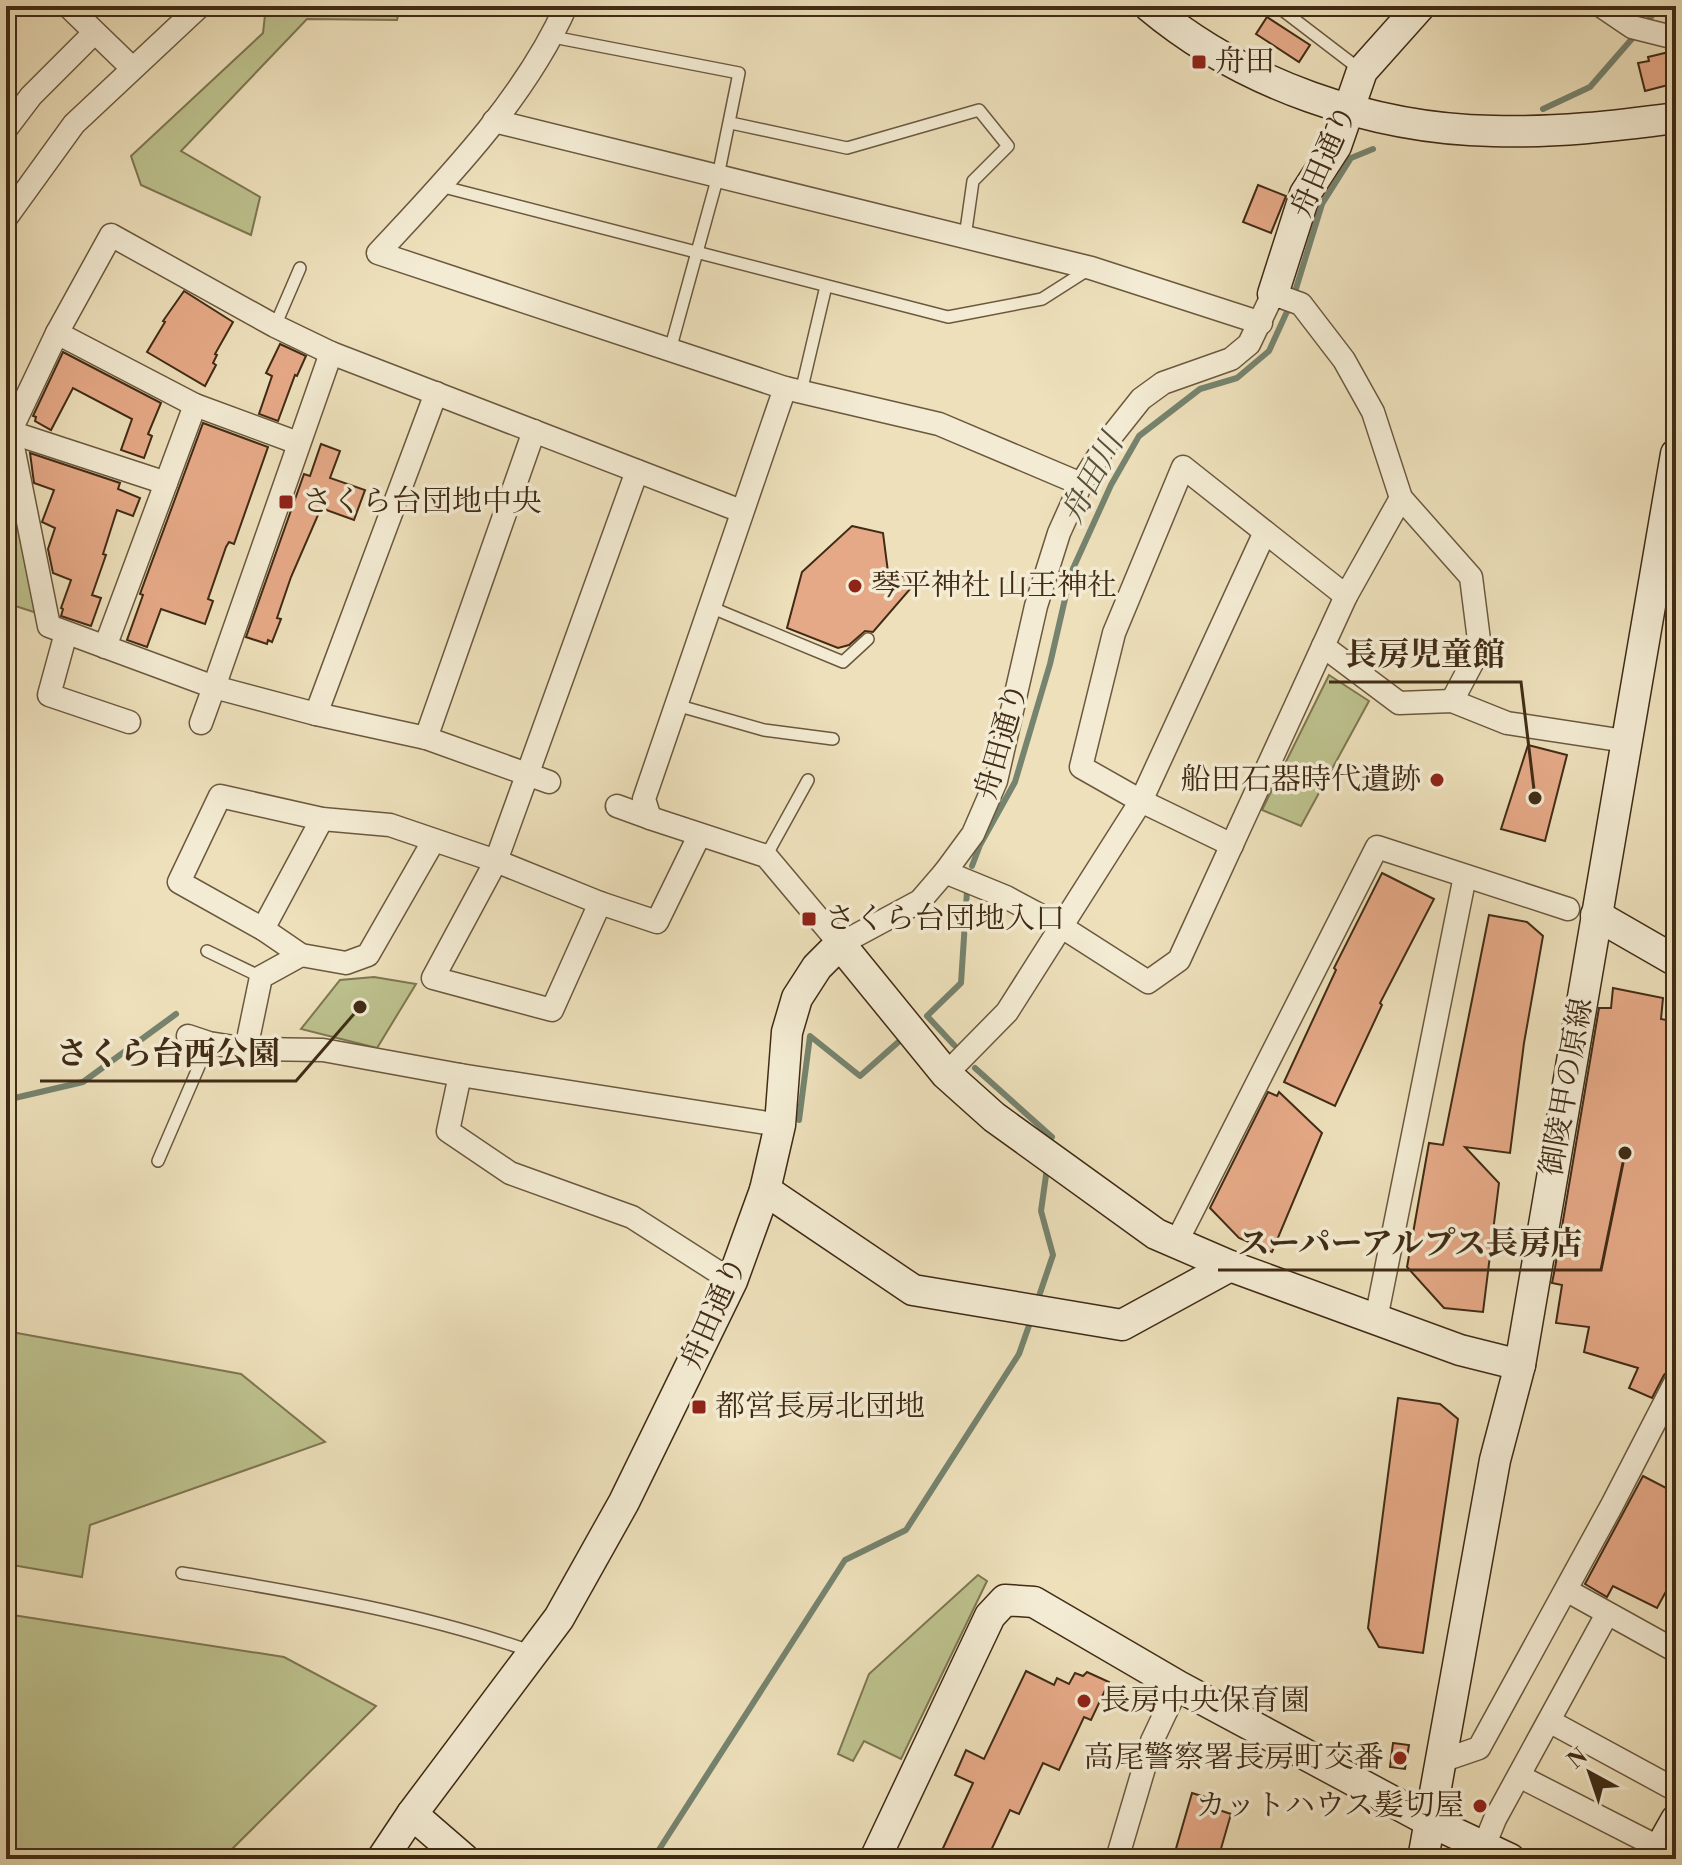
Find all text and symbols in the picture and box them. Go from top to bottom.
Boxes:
place label: 舟田 [1215,43,1275,81]
marker: 舟田 [1190,53,1208,71]
street label: 舟田通り [1282,98,1366,224]
water label: 舟田川 [1052,425,1134,531]
place label: さくら台団地中央 [302,483,542,521]
marker: さくら台団地中央 [277,493,295,511]
place label: 琴平神社 山王神社 [871,567,1117,605]
marker: 琴平神社 山王神社 [846,577,864,595]
callout: 長房児童館 [1329,626,1521,682]
text: 長房児童館 [1345,635,1505,675]
street label: 舟田通り [967,678,1037,804]
place label: 船田石器時代遺跡 [1181,761,1421,799]
marker: 船田石器時代遺跡 [1428,771,1446,789]
place label: さくら台団地入口 [825,900,1065,938]
marker: さくら台団地入口 [800,910,818,928]
street label: 御陵甲の原線 [1533,995,1601,1179]
callout: さくら台西公園 [40,1025,296,1081]
text: さくら台西公園 [56,1034,280,1074]
callout: スーパーアルプス長房店 [1218,1214,1601,1270]
text: スーパーアルプス長房店 [1238,1224,1582,1264]
street label: 舟田通り [672,1250,756,1376]
place label: 都営長房北団地 [715,1388,925,1426]
marker: 都営長房北団地 [690,1398,708,1416]
place label: 長房中央保育園 [1100,1682,1310,1720]
marker: 長房中央保育園 [1075,1692,1093,1710]
north arrow [1550,1733,1630,1813]
place label: 高尾警察署長房町交番 [1084,1739,1384,1777]
text: N [1563,1743,1594,1775]
marker: 高尾警察署長房町交番 [1391,1749,1409,1767]
place label: カットハウス髪切屋 [1196,1787,1464,1825]
marker: カットハウス髪切屋 [1471,1797,1489,1815]

